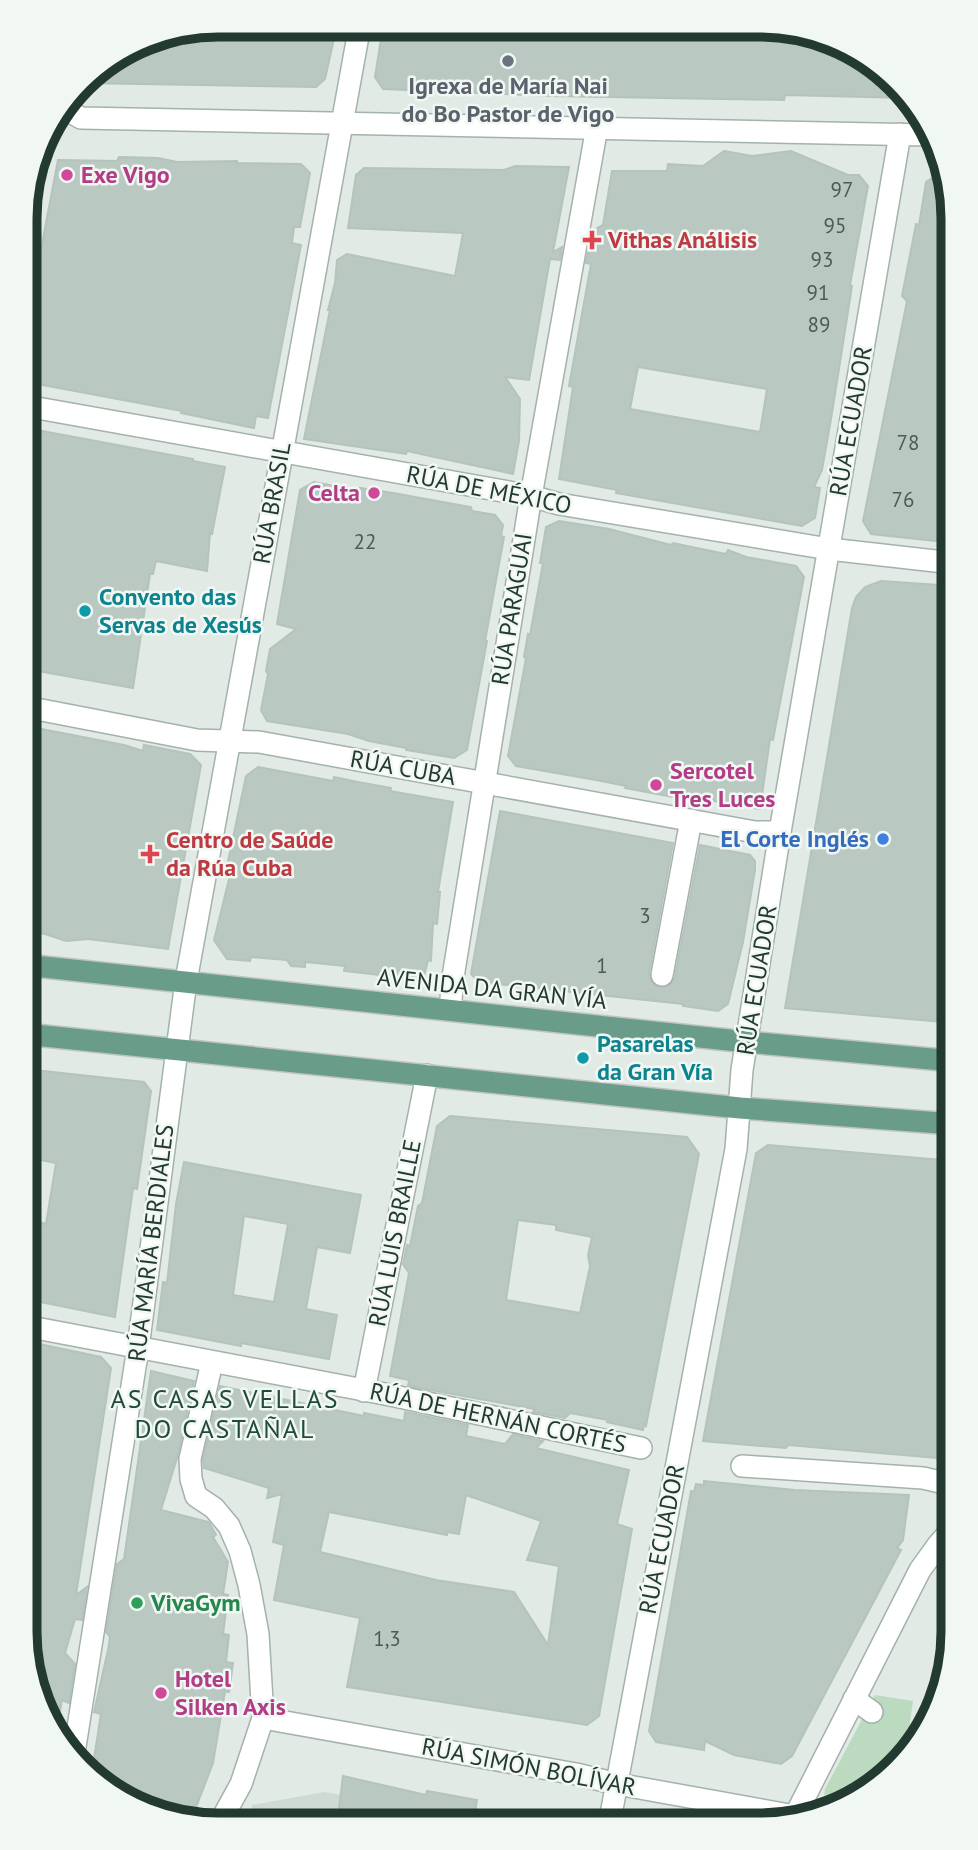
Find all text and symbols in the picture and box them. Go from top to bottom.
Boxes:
marker: Igrexa de María Nai do Bo Pastor de Vigo [500,53,516,69]
place label: Igrexa de María Nai do Bo Pastor de Vigo [402,70,615,129]
place label: Exe Vigo [81,159,170,190]
marker: Exe Vigo [59,167,75,183]
house number: 97 [831,176,853,203]
house number: 95 [824,212,846,239]
place label: Vithas Análisis [607,224,757,255]
marker: Vithas Análisis [582,230,602,250]
house number: 93 [811,246,833,273]
house number: 91 [807,279,829,306]
house number: 89 [808,311,830,338]
street label: RÚA ECUADOR [822,343,879,498]
house number: 78 [897,429,919,456]
street label: RÚA BRASIL [246,440,297,566]
street label: RÚA DE MÉXICO [404,458,574,521]
place label: Celta [308,477,360,508]
marker: Celta [366,485,382,501]
house number: 76 [892,486,914,513]
house number: 22 [354,528,376,555]
street label: RÚA PARAGUAI [484,531,539,687]
place label: Convento das Servas de Xesús [99,581,262,640]
marker: Convento das Servas de Xesús [77,603,93,619]
street label: RÚA CUBA [348,743,458,792]
place label: Sercotel Tres Luces [670,755,775,814]
marker: Sercotel Tres Luces [648,777,664,793]
place label: El Corte Inglés [720,823,869,854]
place label: Centro de Saúde da Rúa Cuba [166,824,333,883]
marker: El Corte Inglés [875,831,891,847]
marker: Centro de Saúde da Rúa Cuba [140,844,160,864]
house number: 3 [639,902,651,929]
street label: RÚA ECUADOR [729,902,784,1057]
house number: 1 [596,952,608,979]
street label: AVENIDA DA GRAN VÍA [376,961,608,1016]
place label: Pasarelas da Gran Vía [597,1028,713,1087]
marker: Pasarelas da Gran Vía [575,1050,591,1066]
street label: RÚA MARÍA BERDIALES [121,1122,180,1363]
street label: RÚA LUIS BRAILLE [361,1137,428,1329]
street label: RÚA DE HERNÁN CORTÉS [367,1375,629,1460]
district label: AS CASAS VELLAS DO CASTAÑAL [110,1382,340,1445]
street label: RÚA ECUADOR [632,1461,691,1616]
place label: VivaGym [150,1587,241,1618]
marker: VivaGym [129,1595,145,1611]
house number: 1,3 [373,1625,401,1652]
place label: Hotel Silken Axis [175,1663,286,1722]
marker: Hotel Silken Axis [153,1685,169,1701]
street label: RÚA SIMÓN BOLÍVAR [419,1731,639,1803]

